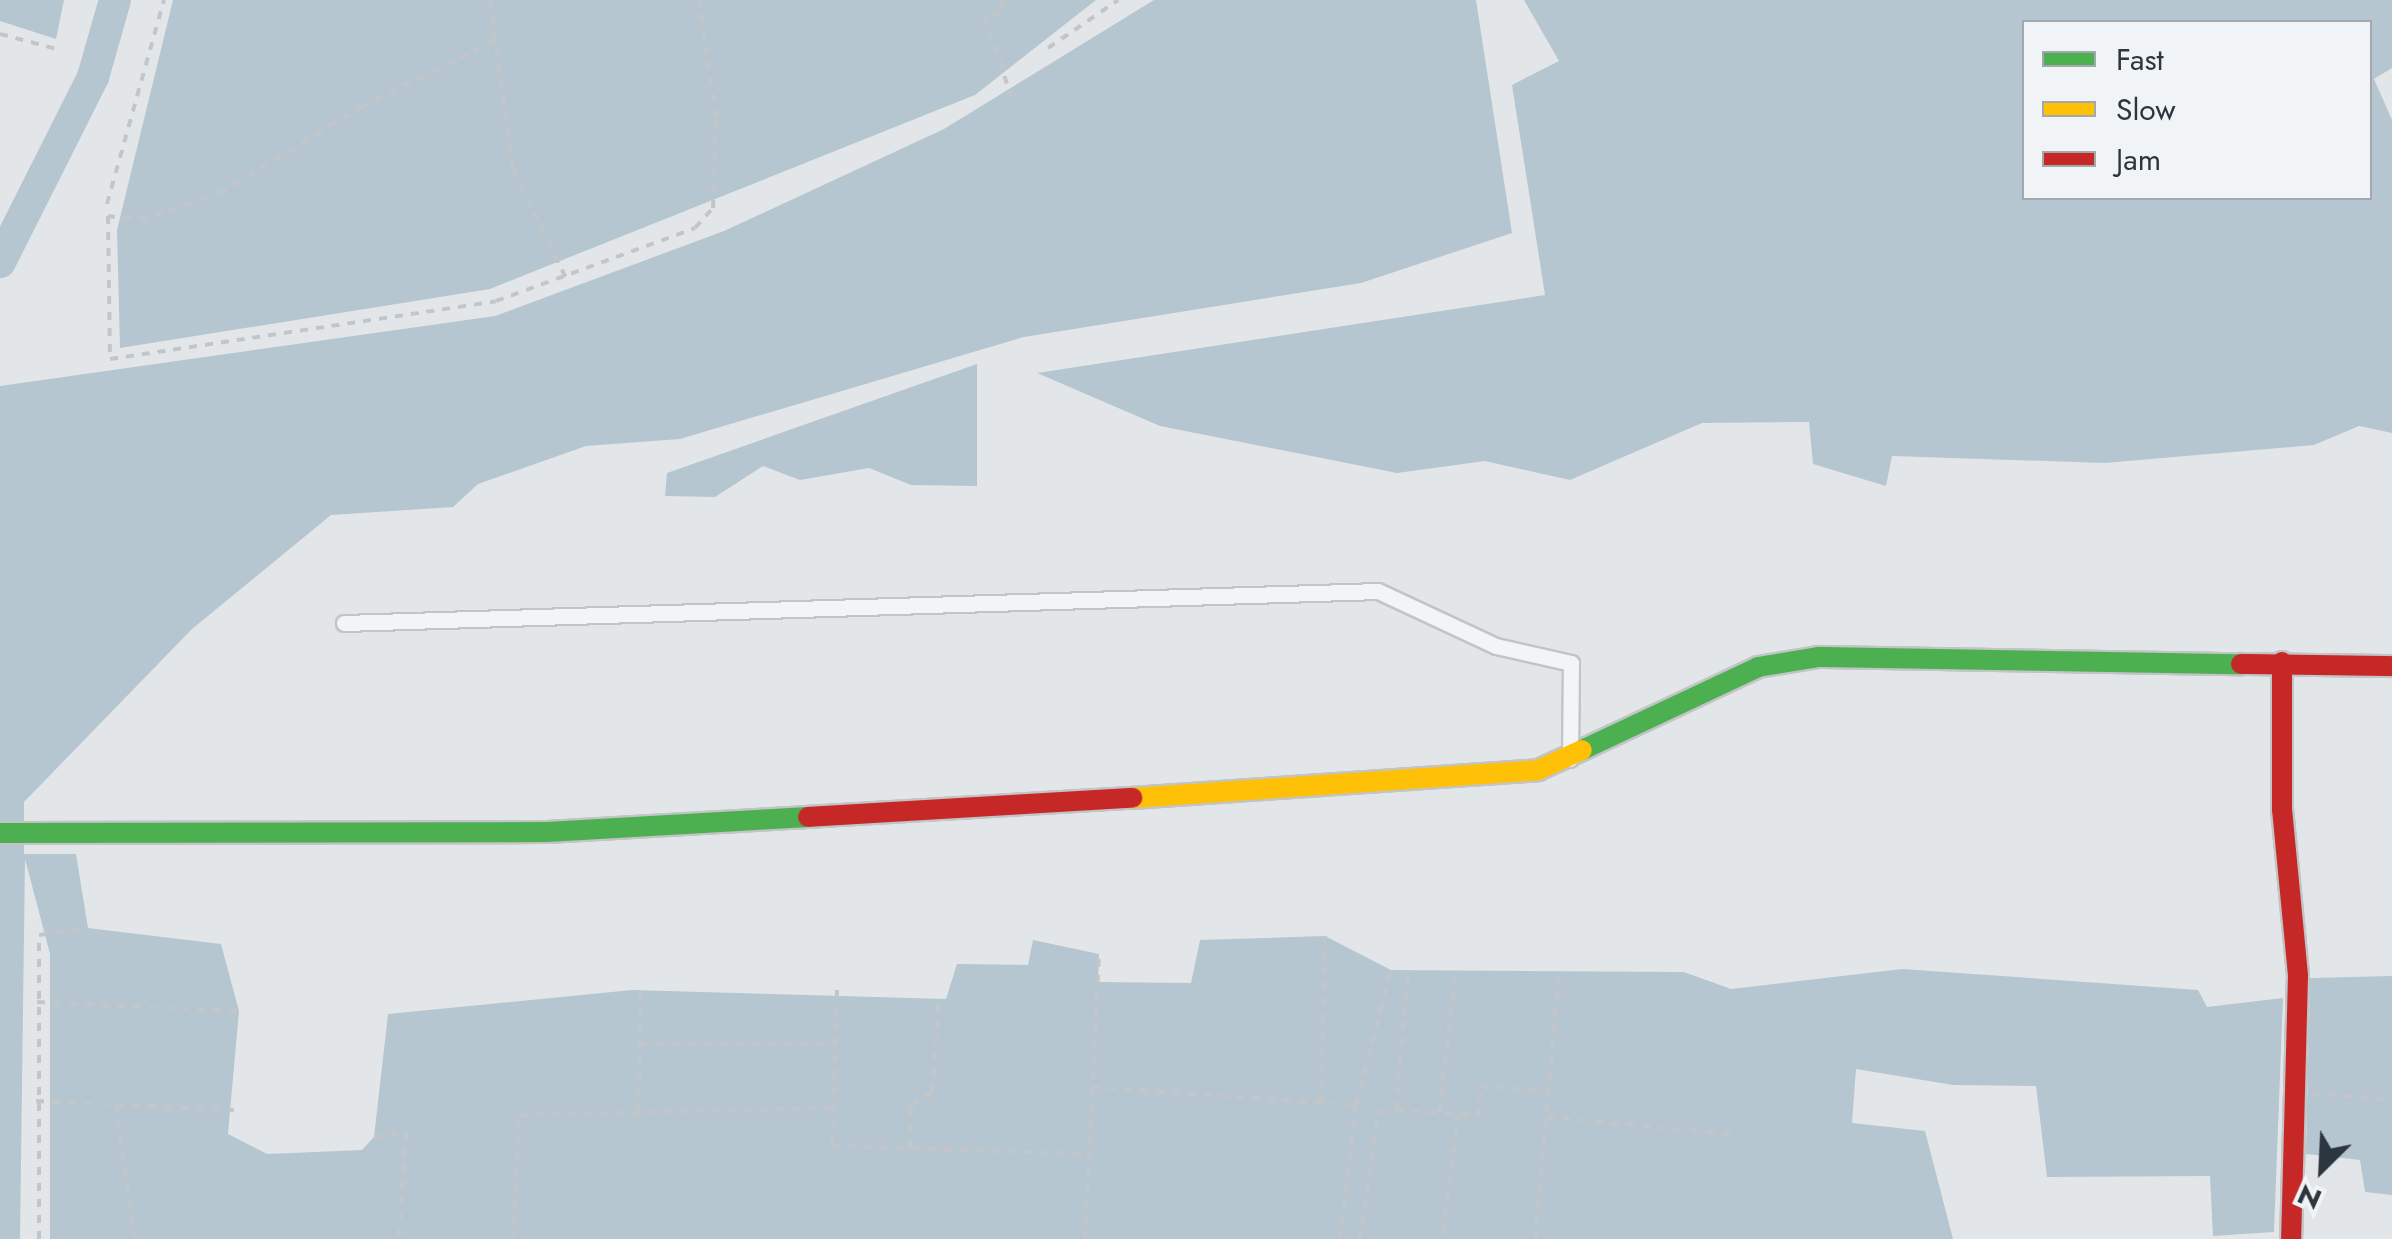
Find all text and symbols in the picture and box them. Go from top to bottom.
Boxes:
legend [2022,20,2372,200]
text: Fast [2116,38,2164,81]
text: Slow [2116,88,2176,131]
text: Jam [2116,138,2161,181]
north arrow [2272,1119,2372,1219]
text: N [2291,1174,2328,1220]

